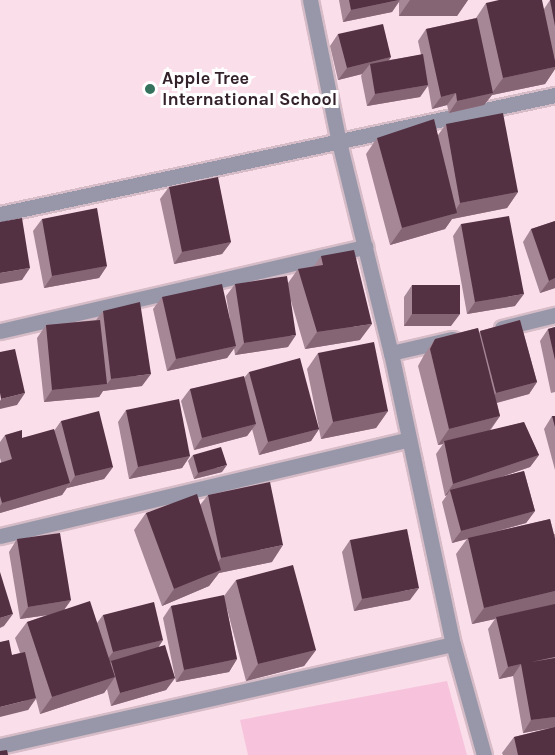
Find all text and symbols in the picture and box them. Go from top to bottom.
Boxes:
place label: Apple Tree International School [162,68,337,110]
marker: Apple Tree International School [143,82,157,96]

